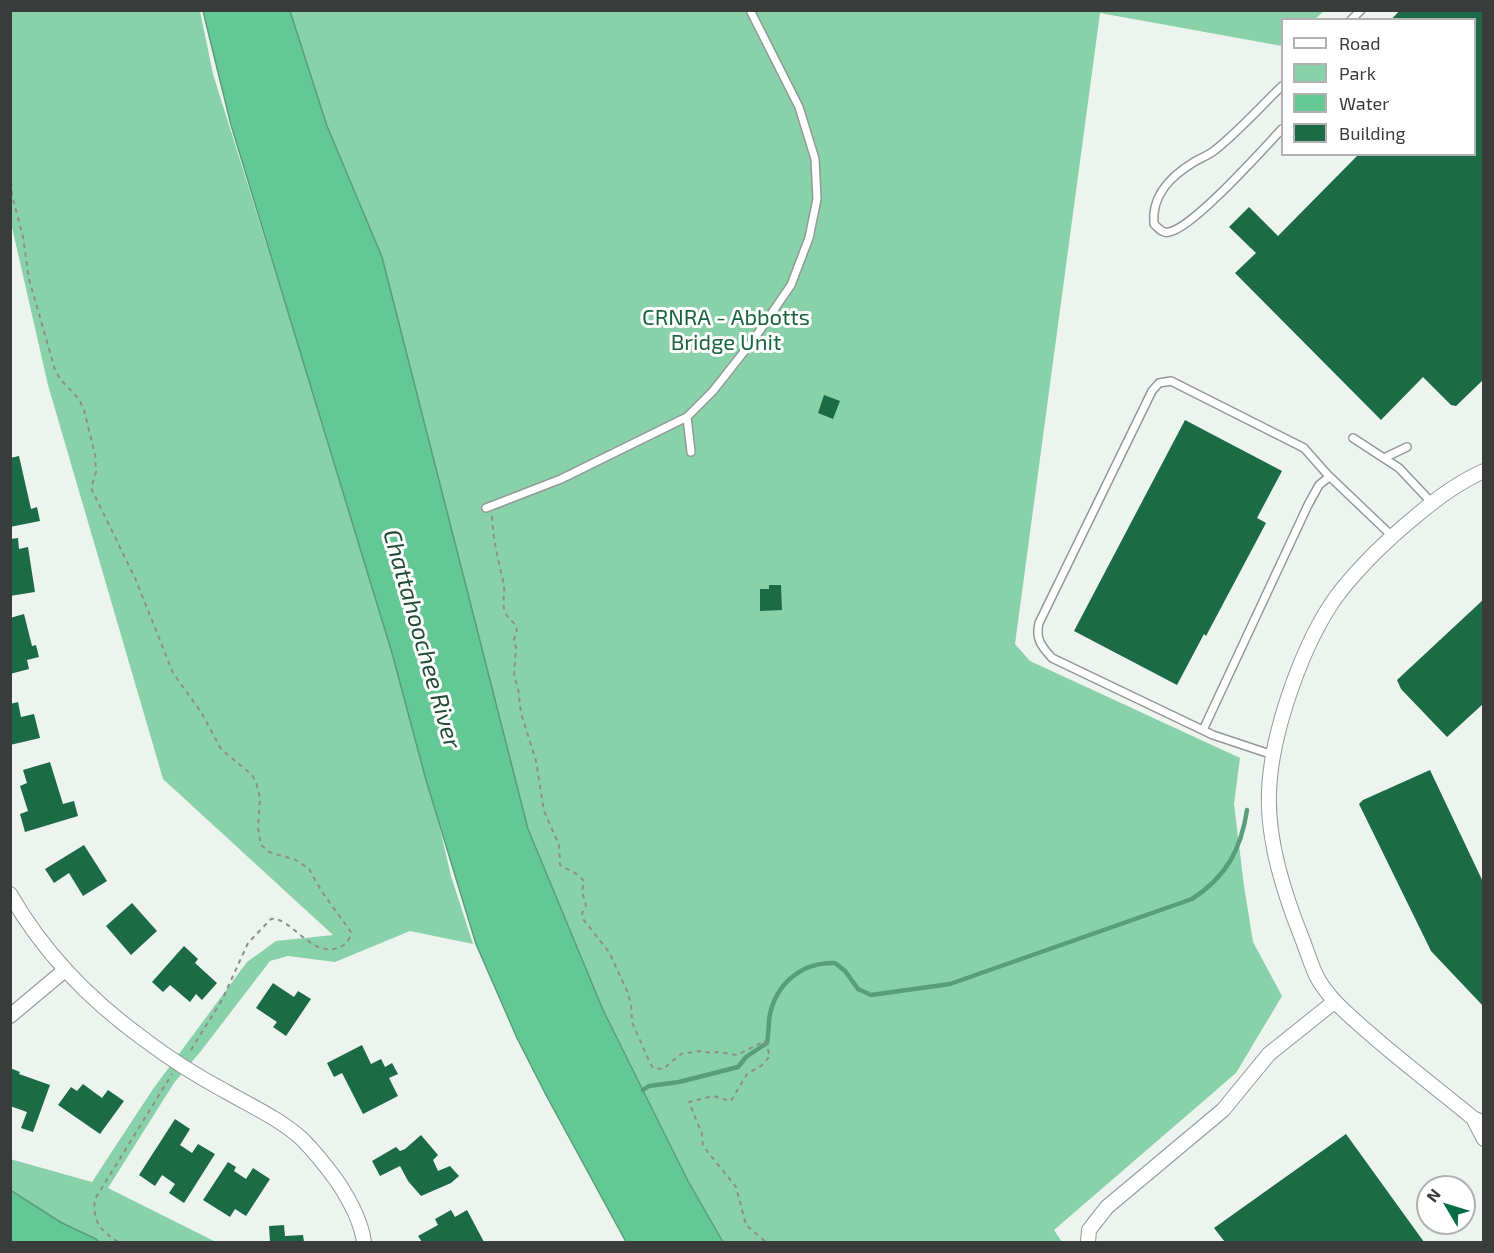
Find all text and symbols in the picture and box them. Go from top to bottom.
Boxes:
legend [1281,18,1476,156]
text: Road [1339,32,1380,54]
text: Park [1339,62,1376,84]
text: Water [1339,92,1389,114]
text: Building [1339,122,1406,144]
park label: CRNRA - Abbotts Bridge Unit [642,305,810,356]
water label: Chattahoochee River [377,526,467,752]
north arrow [1416,1175,1476,1235]
text: N [1422,1184,1444,1205]

